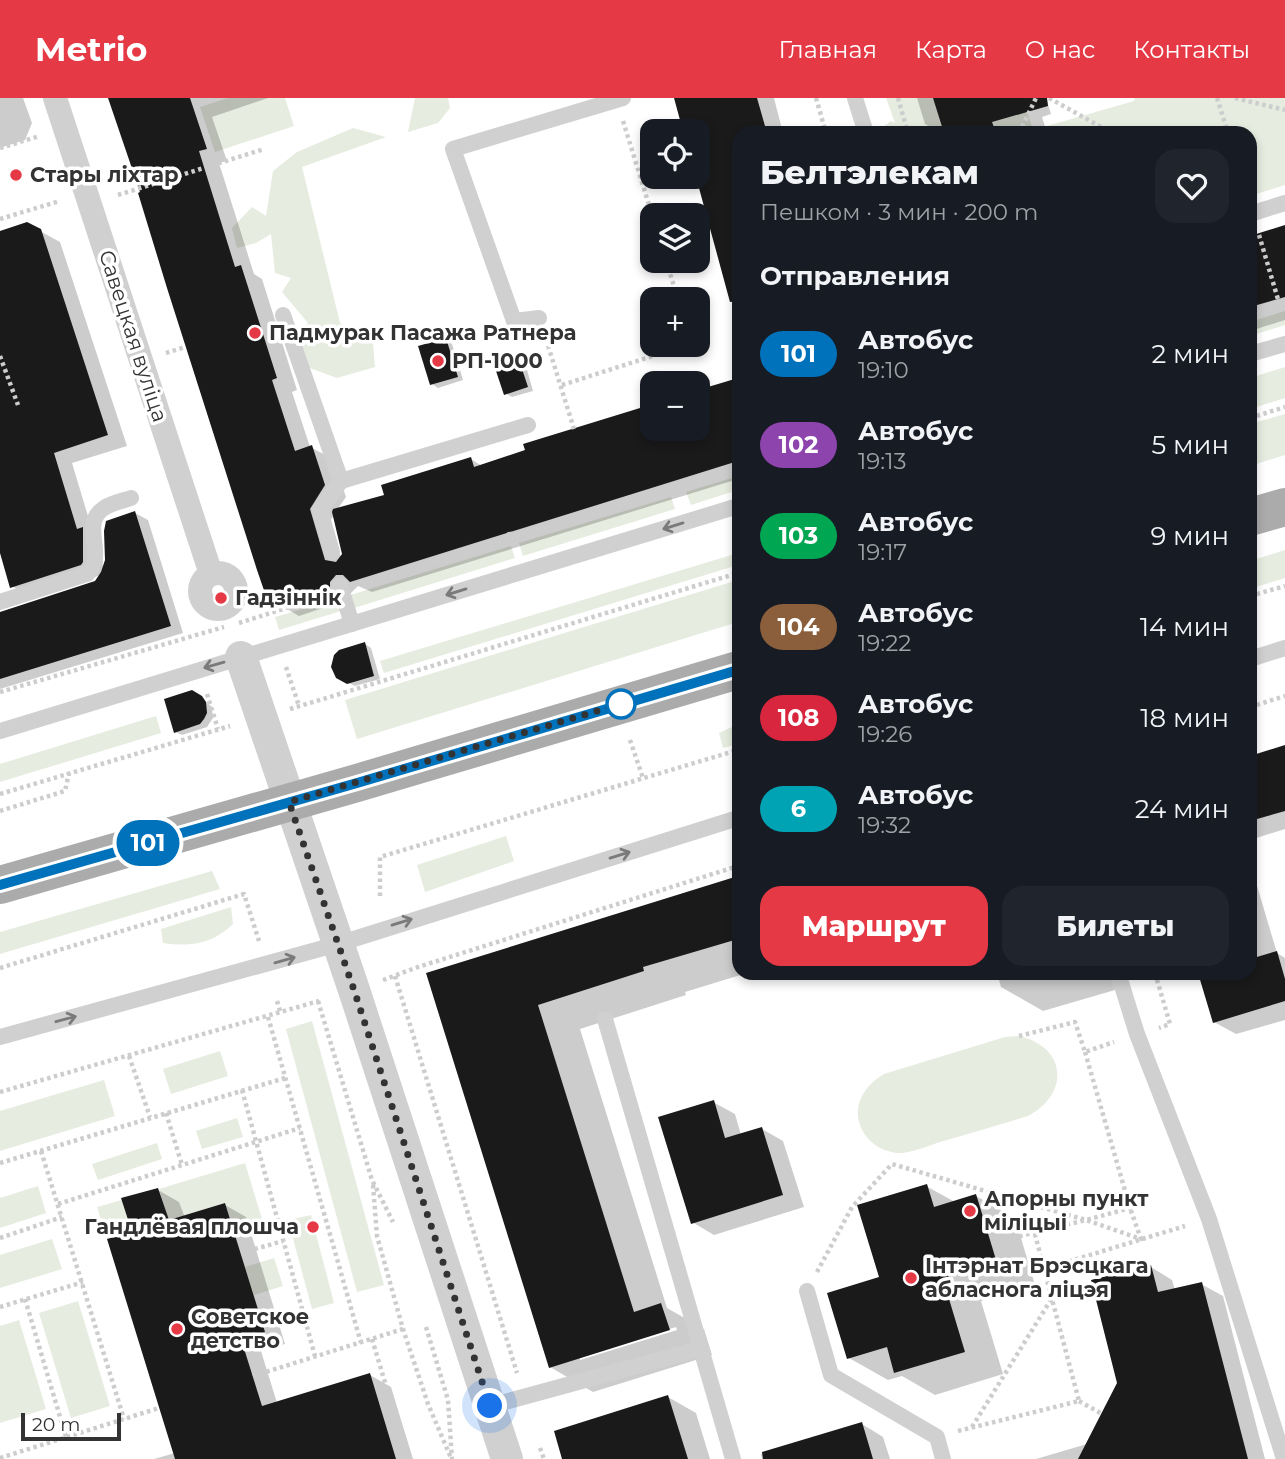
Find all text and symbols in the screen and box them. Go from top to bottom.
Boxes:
text: Metrio [35,29,147,69]
text: Главная [779,35,877,64]
text: Карта [915,35,987,64]
text: О нас [1025,35,1095,64]
text: Контакты [1133,35,1250,64]
map controls [640,119,710,441]
button: locate [640,119,710,189]
button: heart [1155,149,1229,223]
text: Белтэлекам [760,152,979,192]
place label: Стары ліхтар [30,162,179,187]
marker: Стары ліхтар [8,167,24,183]
text: Пешком · 3 мин · 200 m [760,198,1038,226]
button: layers [640,203,710,273]
street label: Савецкая вуліца [94,247,173,425]
text: Отправления [760,260,950,292]
button: + [640,287,710,357]
place label: Падмурак Пасажа Ратнера [269,320,576,345]
text: Автобус [858,324,973,356]
marker: Падмурак Пасажа Ратнера [247,325,263,341]
text: 2 мин [1151,338,1229,370]
text: 101 [781,339,816,368]
place label: РП-1000 [452,348,543,373]
marker: РП-1000 [430,353,446,369]
text: 19:10 [858,356,909,384]
button: − [640,371,710,441]
text: Автобус [858,415,973,447]
text: 5 мин [1151,429,1229,461]
text: 102 [779,430,818,459]
text: 19:13 [858,447,906,475]
text: Автобус [858,506,973,538]
one-way arrow [662,520,684,533]
text: 9 мин [1150,520,1229,552]
text: 103 [779,521,818,550]
text: 19:17 [858,538,907,566]
place label: Гадзіннік [235,585,342,610]
one-way arrow [445,586,467,599]
marker: Гадзіннік [213,590,229,606]
text: Автобус [858,597,973,629]
text: 14 мин [1140,611,1229,643]
text: 104 [777,612,820,641]
text: 19:22 [858,629,911,657]
one-way arrow [203,659,225,672]
text: Автобус [858,688,973,720]
unlabelled marker [606,689,636,719]
text: 18 мин [1140,702,1229,734]
text: 108 [778,703,819,732]
text: 19:26 [858,720,912,748]
text: Автобус [858,779,973,811]
text: 24 мин [1135,793,1229,825]
text: 6 [791,794,806,823]
text: 19:32 [858,811,911,839]
line badge: 101 [108,820,188,866]
text: 101 [130,828,166,857]
one-way arrow [608,848,630,860]
button: Маршрут [760,886,988,966]
button: Билеты [1002,886,1229,966]
one-way arrow [391,915,413,928]
one-way arrow [274,952,296,965]
one-way arrow [54,1012,77,1025]
place label: Апорны пункт міліцыі [984,1186,1149,1235]
marker: Апорны пункт міліцыі [962,1203,978,1219]
place label: Гандлёвая плошча [84,1214,299,1239]
marker: Гандлёвая плошча [305,1219,321,1235]
place label: Інтэрнат Брэсцкага абласнога ліцэя [925,1253,1148,1302]
marker: Інтэрнат Брэсцкага абласнога ліцэя [903,1270,919,1286]
place label: Советское детство [191,1304,309,1353]
marker: Советское детство [169,1321,185,1337]
your location [472,1388,507,1423]
scale bar [21,1410,121,1442]
text: 20 m [32,1413,80,1436]

